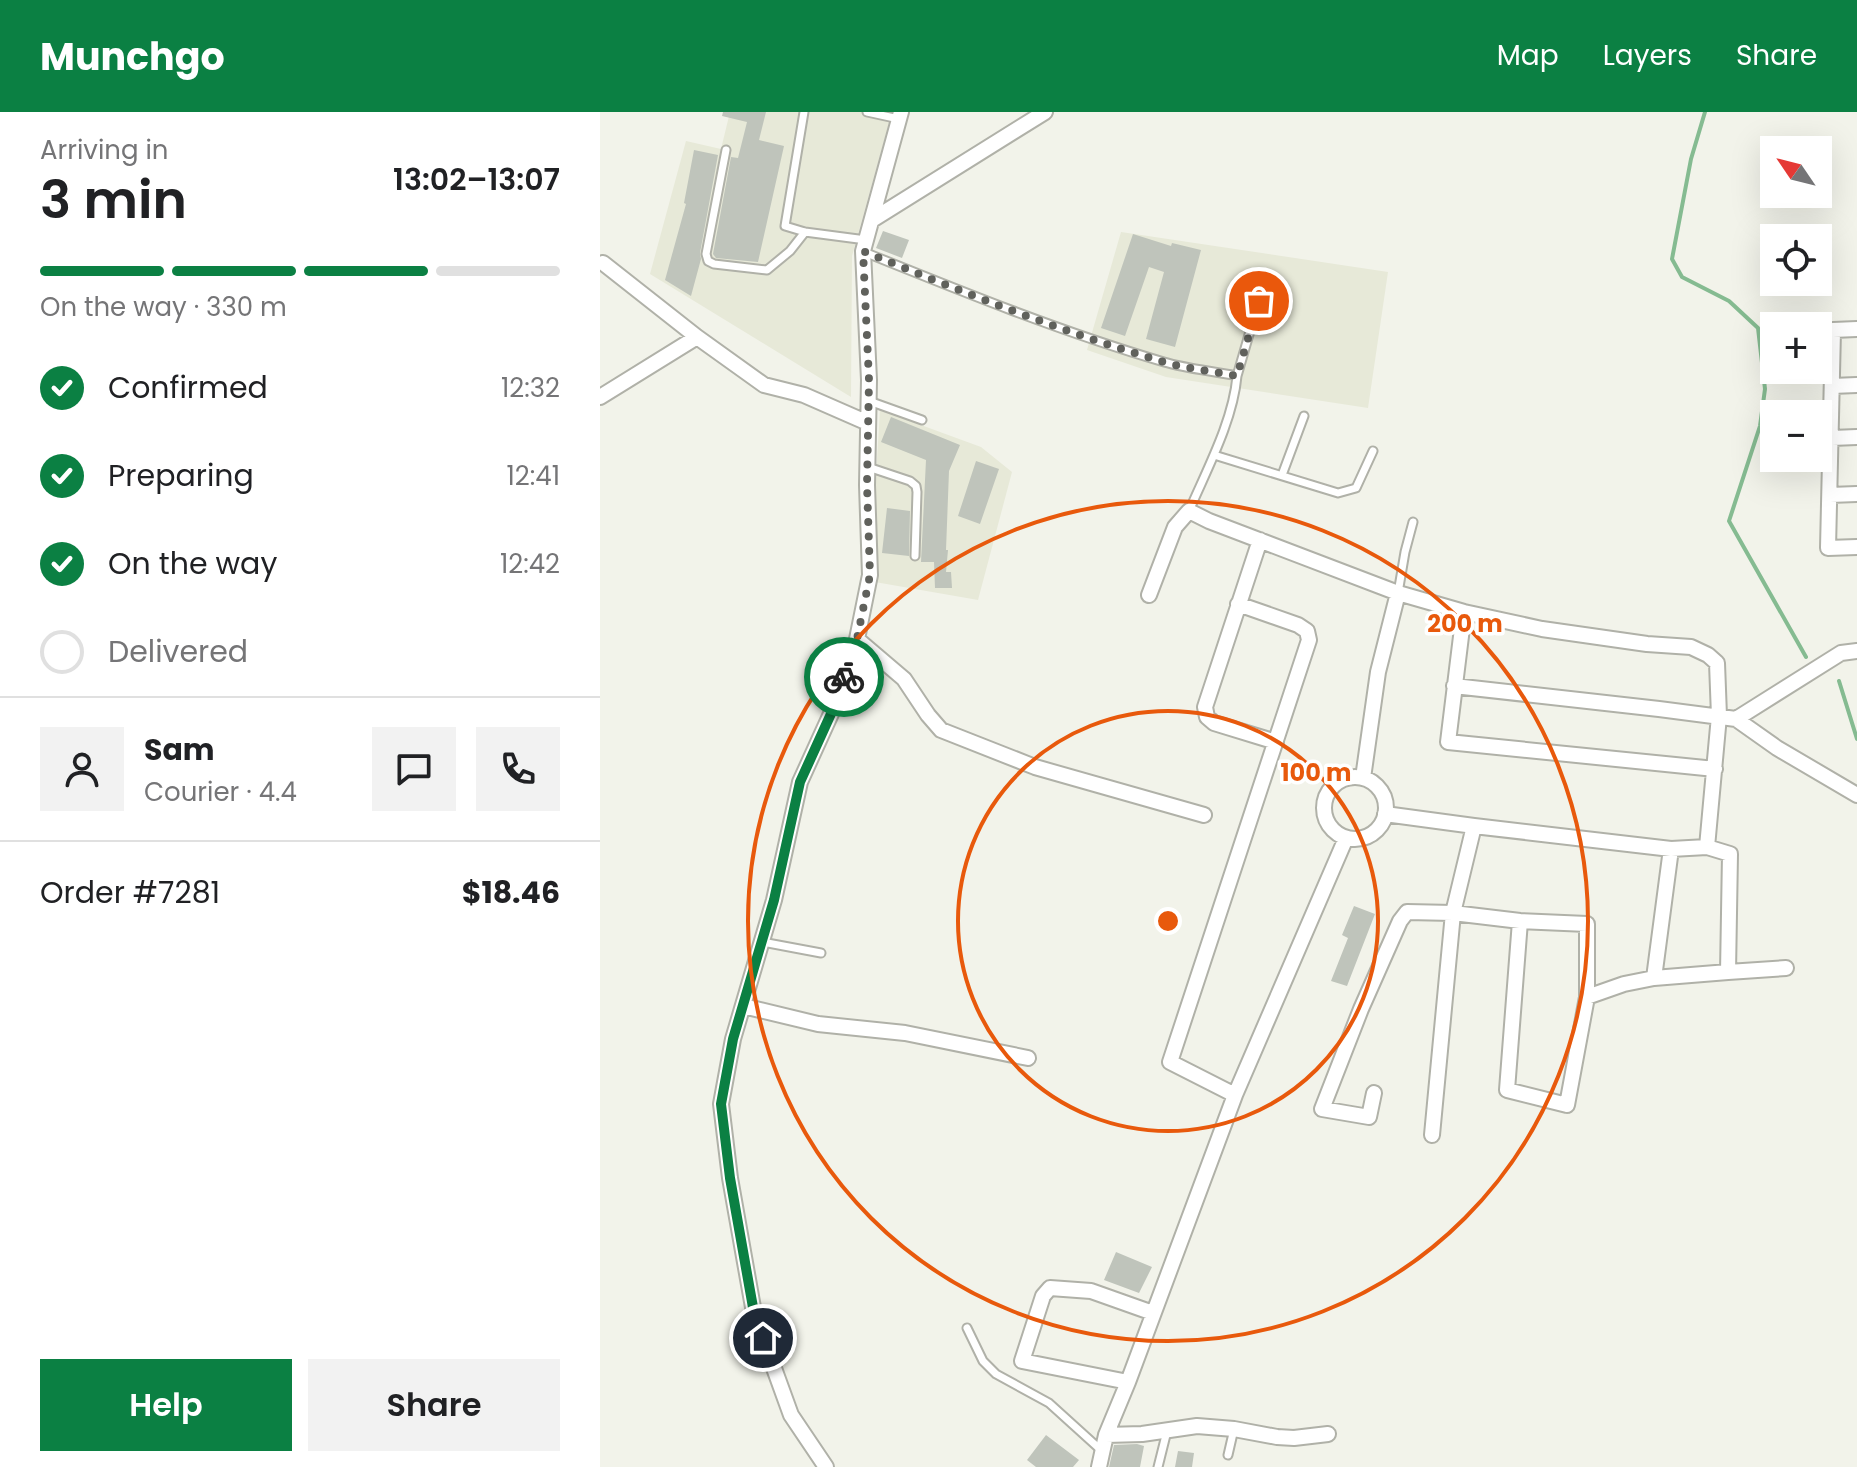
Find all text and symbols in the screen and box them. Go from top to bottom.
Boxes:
text: Munchgo [40,30,225,83]
text: Map [1497,36,1559,75]
text: Layers [1603,36,1692,75]
text: Share [1736,36,1817,75]
text: Arriving in [40,132,169,168]
north arrow [1760,136,1832,208]
map controls [1760,136,1832,472]
text: 13:02–13:07 [393,158,560,201]
text: 3 min [40,163,187,236]
button: locate [1760,224,1832,296]
pin [1225,267,1293,335]
icon: bag [1237,279,1281,323]
text: On the way · 330 m [40,289,287,325]
button: + [1760,312,1832,384]
icon: check [40,366,84,410]
text: Confirmed [108,366,268,409]
text: 12:32 [501,370,560,406]
button: − [1760,400,1832,472]
icon: check [40,454,84,498]
text: Preparing [108,454,254,497]
text: 12:41 [507,458,560,494]
icon: check [40,542,84,586]
text: On the way [108,542,277,585]
text: 12:42 [500,546,560,582]
text: 200 m [1427,607,1503,640]
text: Delivered [108,630,248,673]
courier [804,637,884,717]
icon: bike [822,655,866,699]
button: person [40,727,124,811]
button: chat [372,727,456,811]
button: phone [476,727,560,811]
text: Sam [144,728,215,771]
text: 100 m [1281,756,1351,789]
text: Courier · 4.4 [144,774,297,810]
text: Order #7281 [40,871,220,914]
text: $18.46 [462,871,560,914]
centre of rings [1154,907,1182,935]
pin [729,1304,797,1372]
icon: home [741,1316,785,1360]
button: Help [40,1359,292,1451]
button: Share [308,1359,560,1451]

